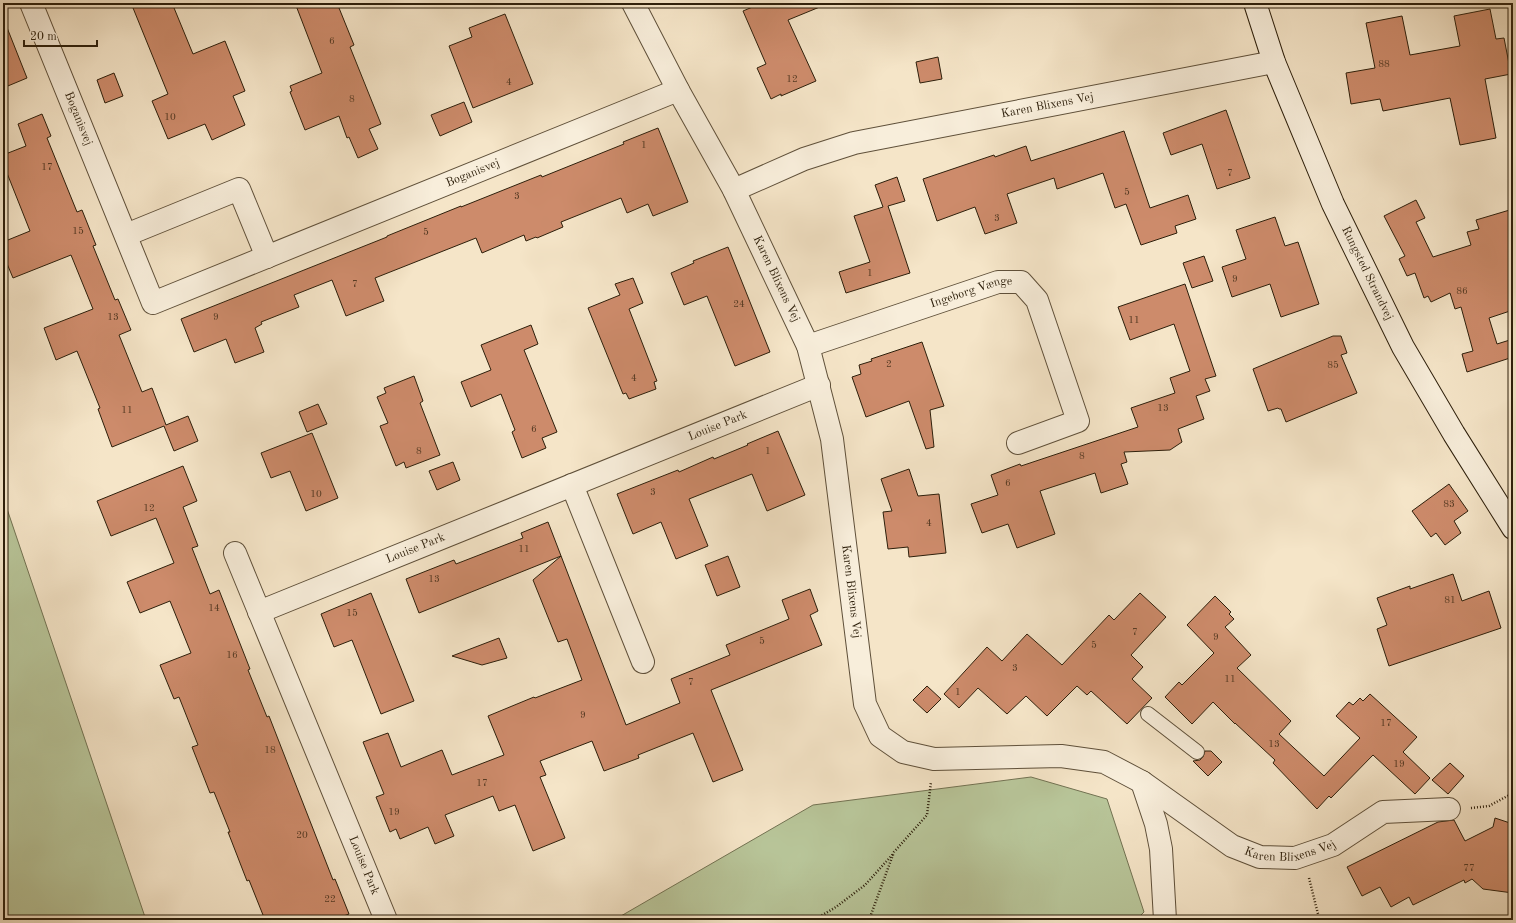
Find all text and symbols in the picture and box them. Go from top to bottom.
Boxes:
scale bar [24,22,97,48]
text: 20 m [30,31,57,43]
house number: 6 [329,36,335,46]
house number: 88 [1378,59,1390,69]
house number: 12 [786,74,798,84]
house number: 4 [506,77,512,87]
street label: Boganisvej [62,90,94,147]
street label: Karen Blixens Vej [1000,91,1095,121]
house number: 8 [349,94,355,104]
house number: 10 [164,112,176,122]
house number: 1 [641,140,647,150]
street label: Boganisvej [444,157,501,189]
house number: 17 [41,162,53,172]
house number: 7 [1227,168,1233,178]
house number: 5 [1124,187,1130,197]
house number: 3 [514,191,520,201]
house number: 3 [994,213,1000,223]
street label: Rungsted Strandvej [1339,224,1395,322]
house number: 15 [72,226,84,236]
house number: 5 [423,227,429,237]
street label: Karen Blixens Vej [751,234,802,324]
house number: 1 [867,268,873,278]
house number: 9 [1232,274,1238,284]
street label: Ingeborg Vænge [929,275,1013,310]
house number: 7 [352,279,358,289]
house number: 86 [1456,286,1468,296]
house number: 24 [733,299,745,309]
house number: 13 [107,312,119,322]
house number: 9 [213,312,219,322]
house number: 11 [1128,315,1140,325]
house number: 2 [886,359,892,369]
house number: 85 [1327,360,1339,370]
house number: 4 [631,373,637,383]
house number: 13 [1157,403,1169,413]
house number: 11 [121,405,133,415]
street label: Louise Park [687,409,749,443]
house number: 6 [531,424,537,434]
house number: 8 [416,446,422,456]
house number: 1 [765,446,771,456]
house number: 8 [1079,451,1085,461]
house number: 6 [1005,478,1011,488]
house number: 3 [650,487,656,497]
house number: 10 [310,489,322,499]
house number: 83 [1443,499,1455,509]
house number: 12 [143,503,155,513]
house number: 4 [926,518,932,528]
street label: Louise Park [384,531,447,566]
house number: 11 [518,544,530,554]
street label: Karen Blixens Vej [839,544,863,639]
house number: 13 [428,574,440,584]
house number: 81 [1444,595,1456,605]
house number: 14 [208,603,220,613]
house number: 15 [346,608,358,618]
house number: 7 [1132,627,1138,637]
house number: 9 [1213,632,1219,642]
house number: 5 [759,636,765,646]
house number: 5 [1091,640,1097,650]
house number: 16 [226,650,238,660]
house number: 3 [1012,663,1018,673]
house number: 11 [1224,674,1236,684]
house number: 7 [688,677,694,687]
house number: 1 [955,687,961,697]
house number: 9 [580,710,586,720]
house number: 17 [1380,718,1392,728]
house number: 13 [1268,739,1280,749]
house number: 18 [264,745,276,755]
house number: 19 [1393,759,1405,769]
house number: 17 [476,778,488,788]
house number: 19 [388,807,400,817]
house number: 20 [296,830,308,840]
street label: Louise Park [346,834,381,897]
street label: Karen Blixens Vej [1242,839,1338,864]
house number: 77 [1463,863,1475,873]
house number: 22 [324,894,336,904]

